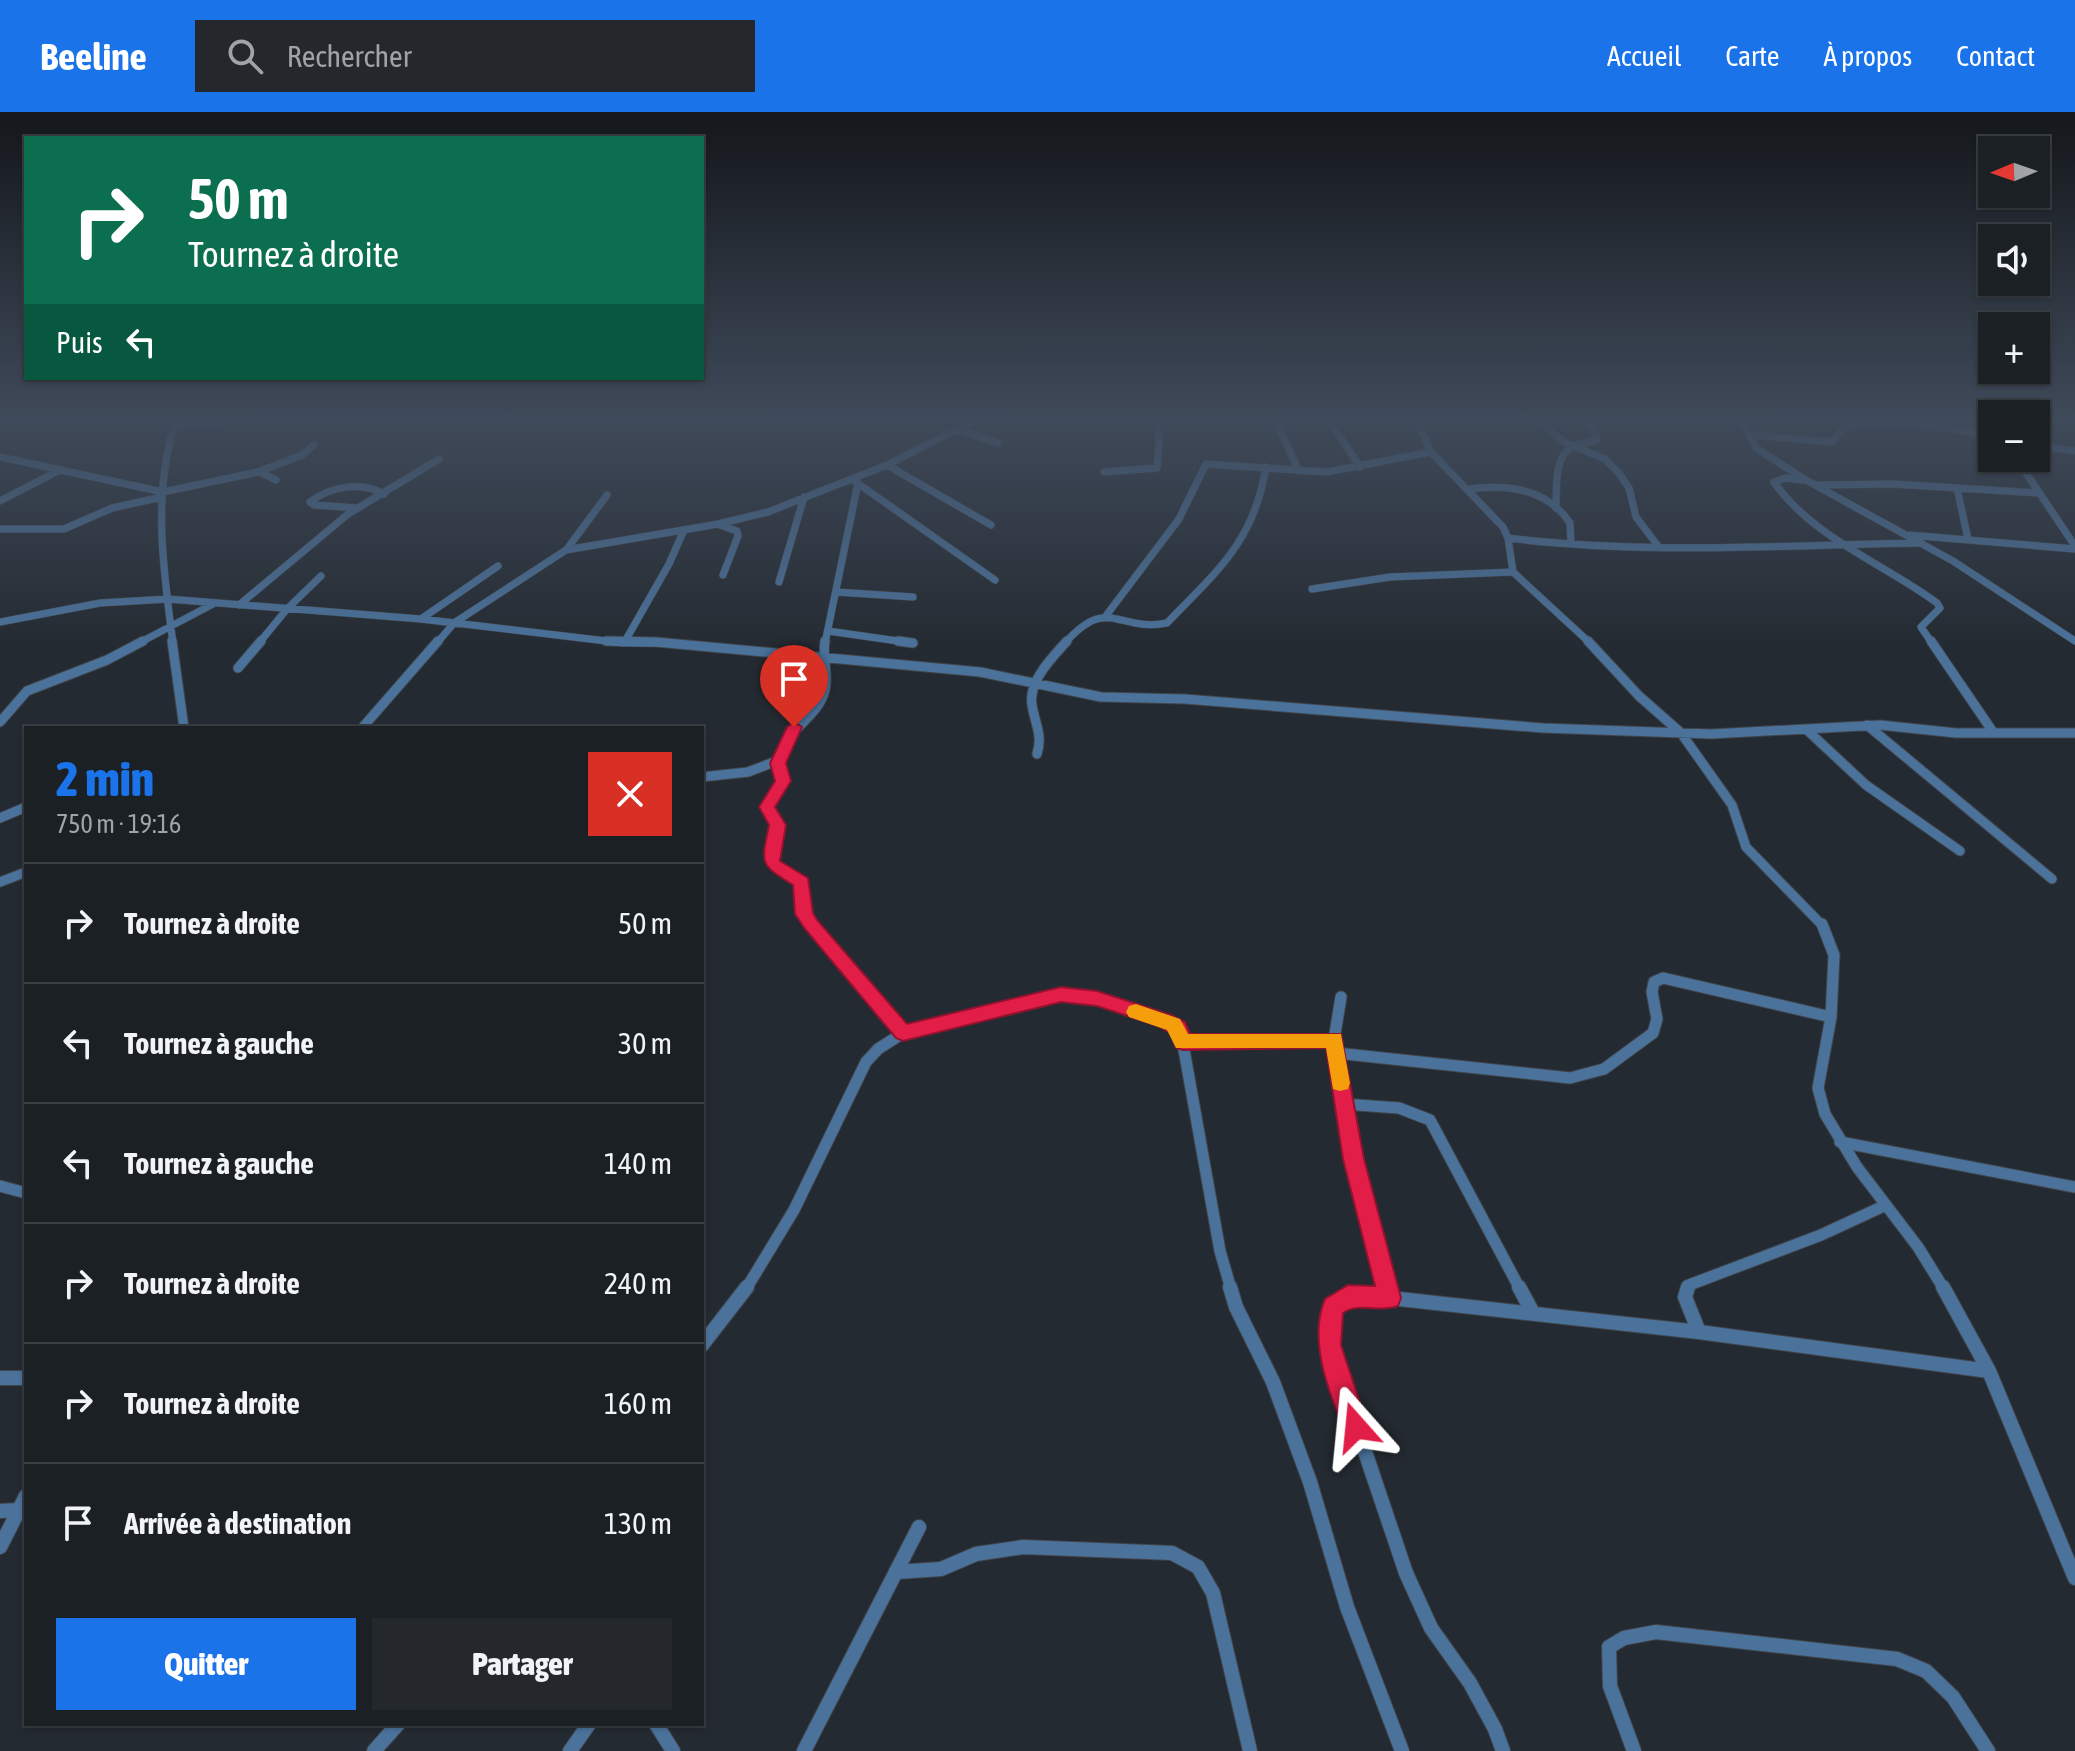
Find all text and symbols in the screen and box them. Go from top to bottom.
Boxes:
search box [195,20,755,92]
icon: search [223,34,267,78]
text: Beeline [40,35,147,78]
text: Rechercher [287,39,412,73]
text: Accueil [1607,40,1681,72]
text: Carte [1725,40,1780,72]
text: À propos [1824,40,1912,72]
text: Contact [1956,40,2035,72]
north arrow [1978,136,2050,208]
map controls [1978,136,2050,472]
text: 50 m [188,167,289,231]
icon: right [56,168,160,272]
button: sound [1978,224,2050,296]
text: Tournez à droite [188,233,399,275]
button: + [1978,312,2050,384]
icon: left [119,320,163,364]
text: Puis [56,325,103,359]
button: − [1978,400,2050,472]
pin [760,645,828,727]
icon: arrive [772,657,816,701]
text: 2 min [56,751,154,806]
button: close [588,752,672,836]
text: 750 m · 19:16 [56,809,181,839]
icon: right [56,901,100,945]
text: Tournez à droite [124,906,300,940]
text: 50 m [618,906,672,940]
icon: left [56,1021,100,1065]
text: Tournez à gauche [124,1026,314,1060]
text: 30 m [618,1026,672,1060]
icon: left [56,1141,100,1185]
text: Tournez à gauche [124,1146,314,1180]
text: 140 m [604,1146,672,1180]
icon: right [56,1261,100,1305]
text: Tournez à droite [124,1266,300,1300]
text: 240 m [604,1266,672,1300]
icon: right [56,1381,100,1425]
position arrow [1314,1385,1398,1469]
text: Tournez à droite [124,1386,300,1420]
text: 160 m [604,1386,672,1420]
icon: arrive [56,1501,100,1545]
text: Arrivée à destination [124,1506,351,1540]
text: 130 m [604,1506,672,1540]
button: Quitter [56,1618,356,1710]
button: Partager [372,1618,672,1710]

